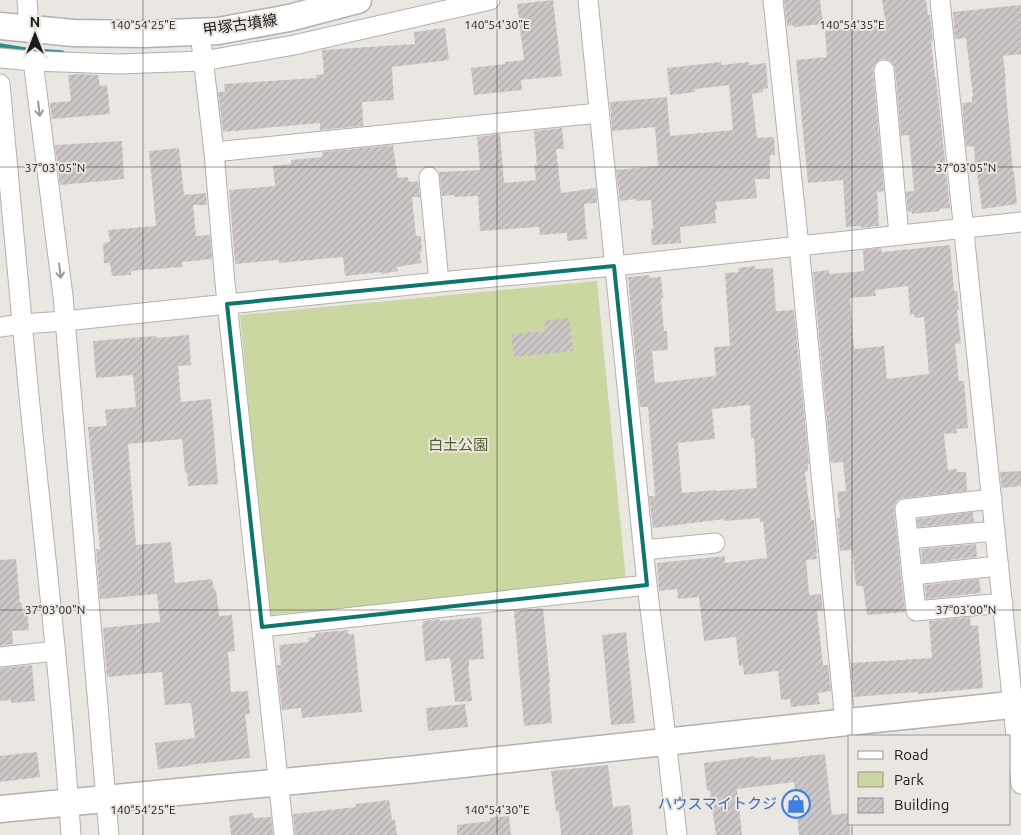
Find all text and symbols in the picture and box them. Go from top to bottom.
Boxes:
north arrow [10,10,60,60]
street label: 甲塚古墳線 [202,11,278,38]
text: N [30,14,40,30]
text: 140°54'25"E [110,18,176,31]
text: 140°54'30"E [464,18,530,31]
text: 140°54'35"E [819,18,885,31]
one-way arrow [34,101,44,117]
text: 37°03'05"N [25,161,85,174]
text: 37°03'05"N [936,161,996,174]
one-way arrow [55,262,65,278]
park label: 白土公園 [428,436,488,453]
text: 37°03'00"N [25,603,85,616]
text: 37°03'00"N [936,603,996,616]
legend [848,735,1011,825]
text: Road [894,746,929,763]
text: Park [894,771,924,788]
shop icon: ハウスマイトクジ [781,789,811,819]
place label: ハウスマイトクジ [657,795,777,812]
text: Building [894,796,949,813]
text: 140°54'25"E [110,803,176,816]
text: 140°54'30"E [464,803,530,816]

